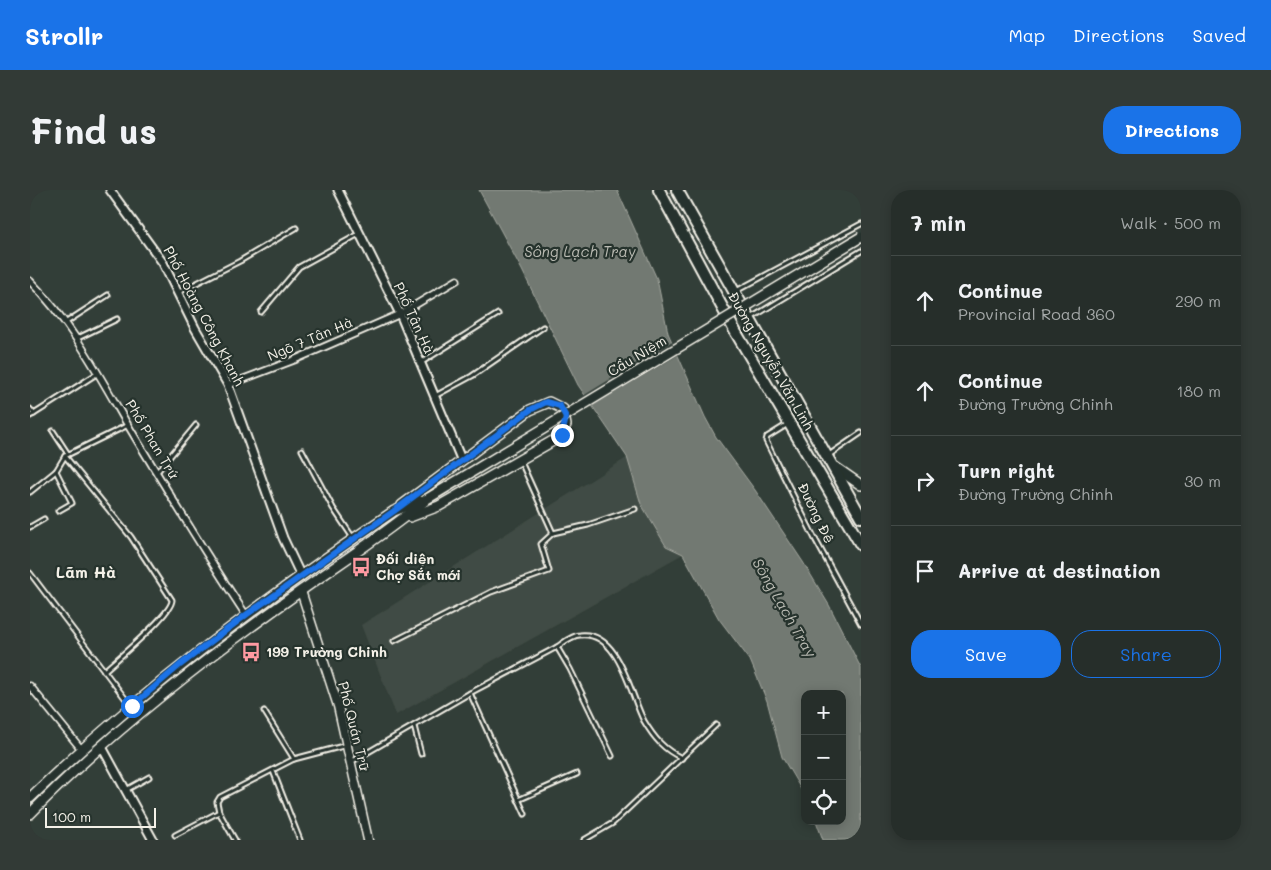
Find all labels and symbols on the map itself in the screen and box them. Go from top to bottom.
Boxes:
water label: Sông Lạch Tray [524,241,636,261]
street label: Phố Hoàng Công Khanh [159,242,250,389]
street label: Phố Tân Hà [390,279,439,357]
street label: Đường Nguyễn Văn Linh [724,288,819,434]
street label: Ngõ 7 Tân Hà [264,312,355,365]
street label: Cầu Niệm [604,331,670,381]
street label: Phố Phan Trứ [121,396,184,483]
route end [551,424,574,447]
street label: Đường Đê [794,479,839,546]
place label: Đối diện Chợ Sắt mới [376,549,461,584]
water label: Sông Lạch Tray [748,554,821,661]
bus stop icon: Đối diện Chợ Sắt mới [350,556,372,578]
district label: Lãm Hà [56,561,116,582]
bus stop icon: 199 Trường Chinh [240,641,262,663]
place label: 199 Trường Chinh [266,642,387,661]
street label: Phố Quán Trữ [334,679,375,774]
route start [121,695,144,718]
scale bar [45,805,156,828]

